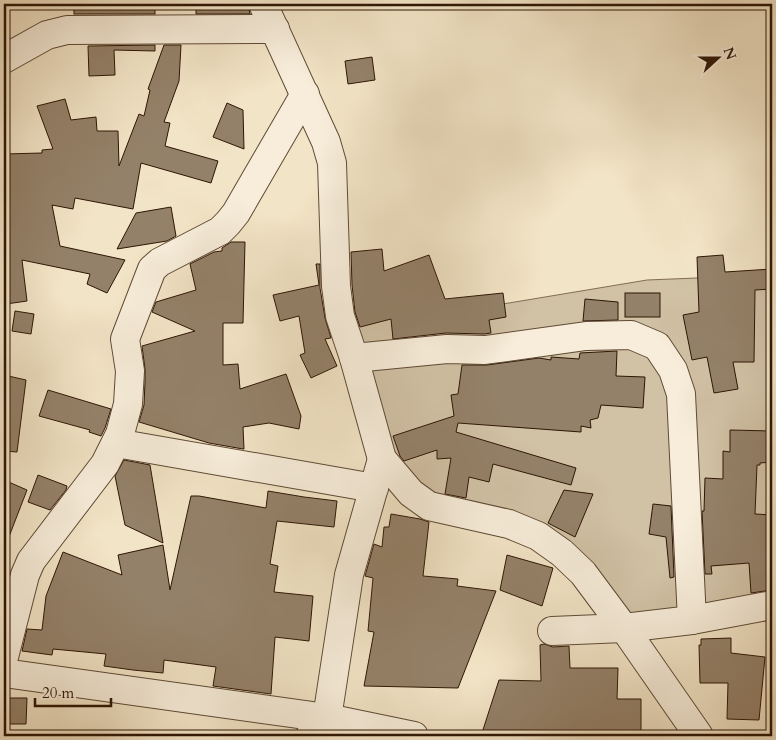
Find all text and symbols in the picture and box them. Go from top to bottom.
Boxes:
north arrow [694,32,744,82]
text: N [719,44,741,63]
scale bar [35,675,111,707]
text: 20 m [42,683,74,703]

